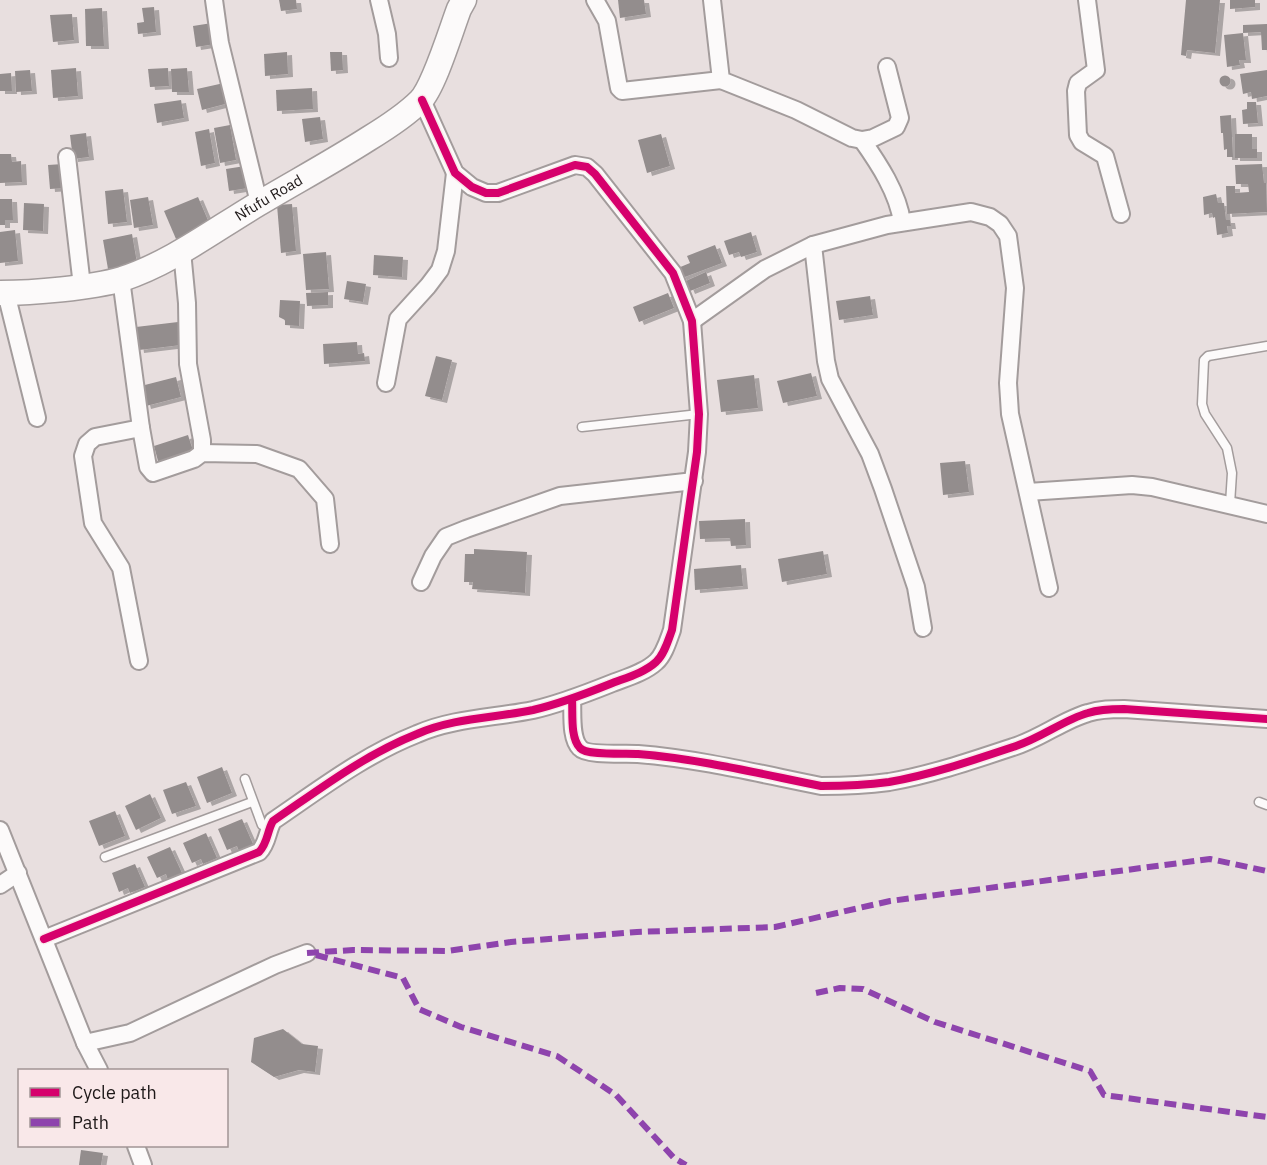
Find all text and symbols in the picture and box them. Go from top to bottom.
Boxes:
street label: Nfufu Road [231,170,306,225]
legend [18,1069,228,1147]
text: Cycle path [72,1081,157,1104]
text: Path [72,1111,109,1134]

